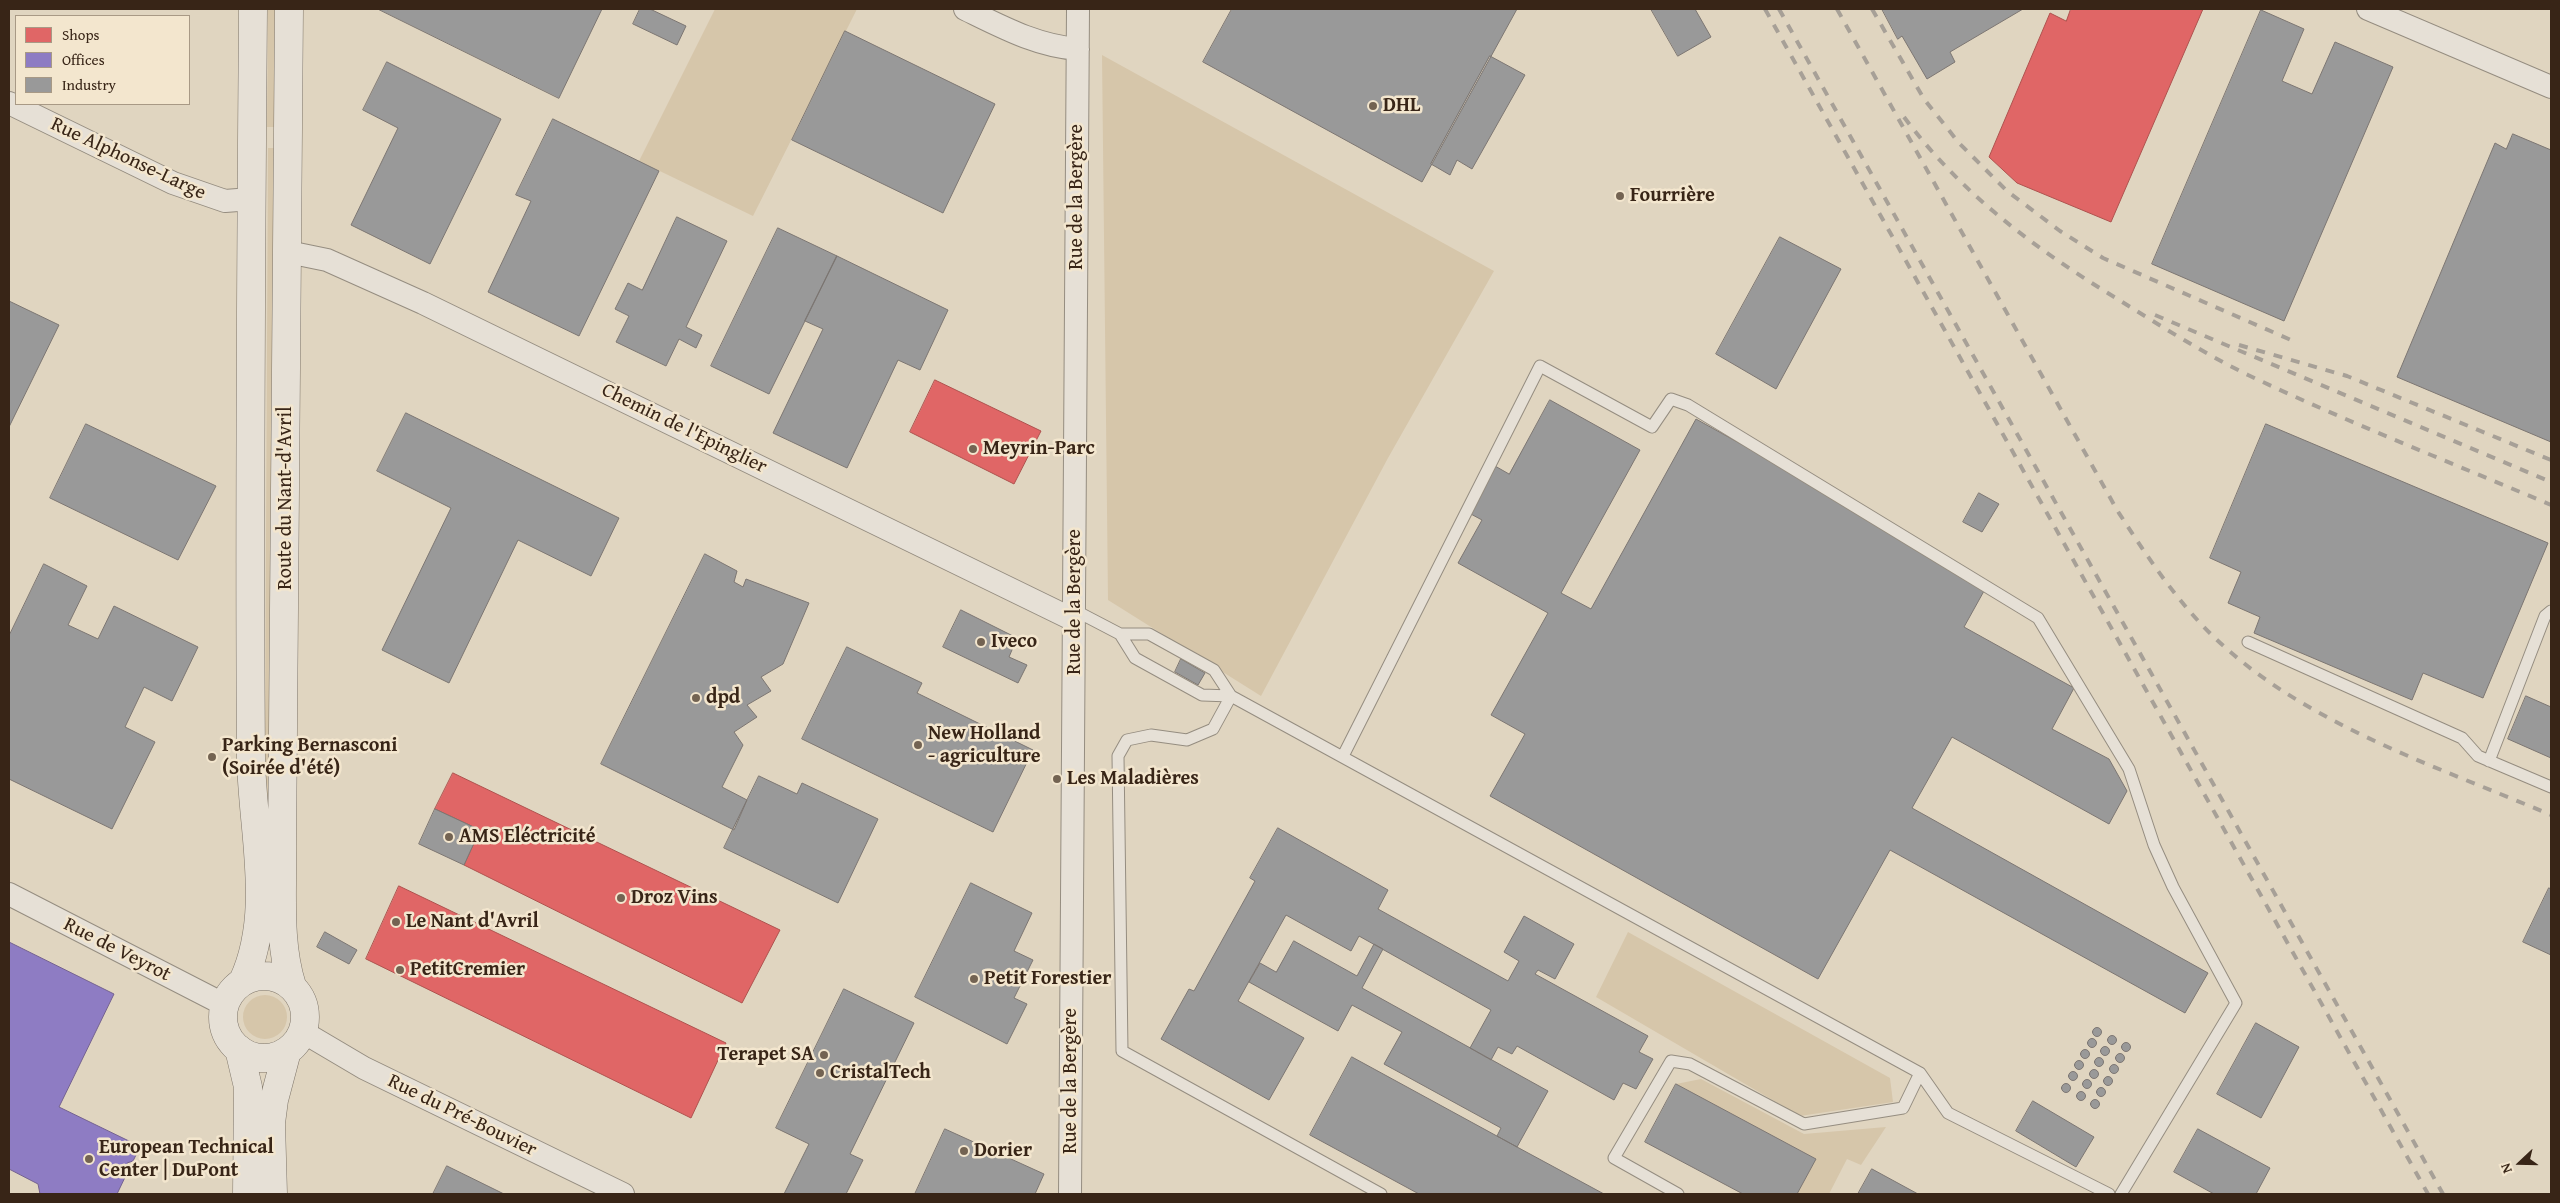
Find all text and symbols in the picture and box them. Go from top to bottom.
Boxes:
legend [15,15,190,105]
text: Shops [62,24,99,45]
text: Offices [62,49,105,70]
text: Industry [62,74,116,95]
place label: DHL [1383,94,1420,118]
marker: DHL [1367,100,1379,112]
street label: Rue Alphonse-Large [47,113,209,205]
street label: Rue de la Bergère [1065,124,1089,270]
place label: Fourrière [1630,184,1715,208]
marker: Fourrière [1614,190,1626,202]
street label: Chemin de l'Epinglier [597,379,771,479]
street label: Route du Nant-d'Avril [274,406,298,590]
place label: Meyrin-Parc [983,437,1095,461]
marker: Meyrin-Parc [967,443,979,455]
street label: Rue de la Bergère [1063,529,1087,675]
place label: Iveco [991,630,1037,654]
marker: Iveco [975,636,987,648]
place label: dpd [706,686,740,710]
marker: dpd [690,692,702,704]
place label: New Holland - agriculture [928,722,1040,769]
place label: Parking Bernasconi (Soirée d'été) [222,734,397,781]
marker: New Holland - agriculture [912,739,924,751]
marker: Parking Bernasconi (Soirée d'été) [206,751,218,763]
place label: Les Maladières [1067,767,1199,791]
marker: Les Maladières [1051,773,1063,785]
place label: AMS Eléctricité [459,825,596,849]
marker: AMS Eléctricité [443,831,455,843]
place label: Droz Vins [631,886,717,910]
marker: Droz Vins [615,892,627,904]
place label: Le Nant d'Avril [406,910,539,934]
street label: Rue de Veyrot [59,913,175,987]
marker: Le Nant d'Avril [390,916,402,928]
place label: PetitCremier [410,958,525,982]
marker: PetitCremier [394,964,406,976]
place label: Petit Forestier [984,967,1111,991]
marker: Petit Forestier [968,973,980,985]
street label: Rue de la Bergère [1059,1008,1083,1154]
place label: Terapet SA [717,1043,814,1067]
marker: Terapet SA [818,1049,830,1061]
place label: CristalTech [830,1061,931,1085]
marker: CristalTech [814,1067,826,1079]
street label: Rue du Pré-Bouvier [384,1070,540,1162]
place label: European Technical Center | DuPont [99,1136,274,1183]
north arrow [2495,1138,2545,1188]
place label: Dorier [974,1139,1032,1163]
marker: Dorier [958,1145,970,1157]
marker: European Technical Center | DuPont [83,1153,95,1165]
text: N [2495,1160,2517,1176]

